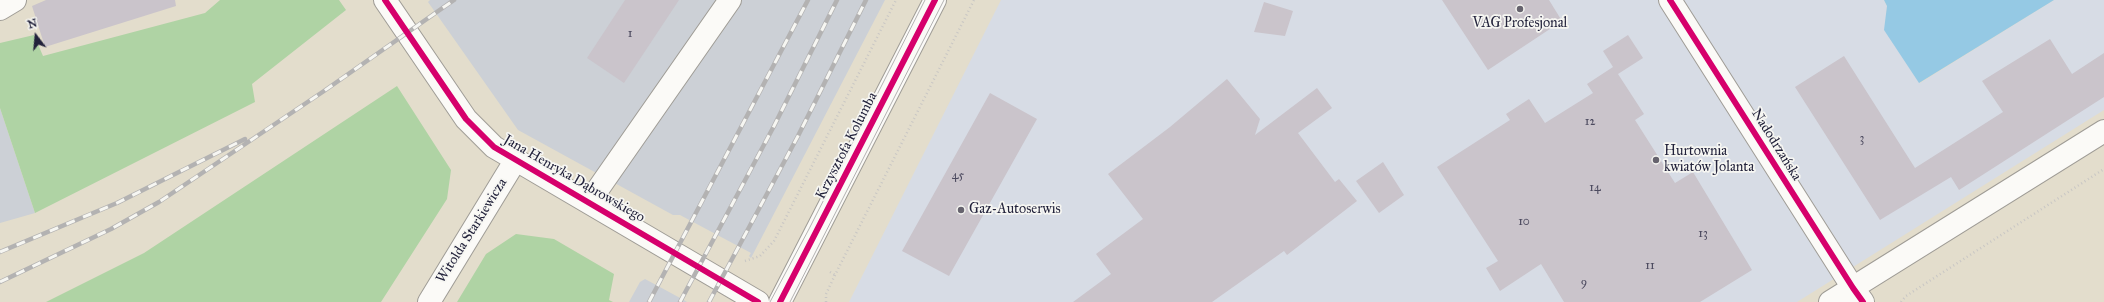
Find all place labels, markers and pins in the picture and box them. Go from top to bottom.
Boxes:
marker: VAG Profesjonal [1515,4,1525,14]
place label: VAG Profesjonal [1473,16,1567,32]
place label: Hurtownia kwiatów Jolanta [1664,144,1754,176]
marker: Hurtownia kwiatów Jolanta [1651,155,1661,165]
place label: Gaz-Autoserwis [969,202,1061,218]
marker: Gaz-Autoserwis [956,205,966,215]

